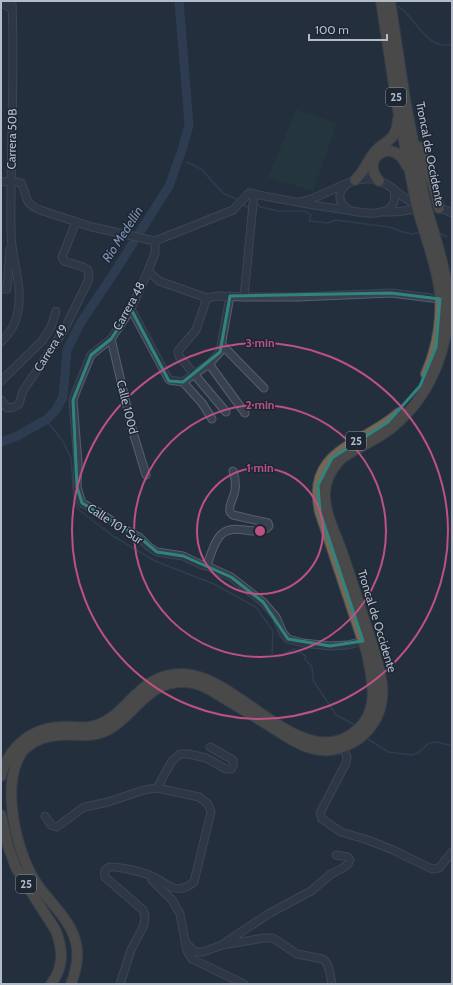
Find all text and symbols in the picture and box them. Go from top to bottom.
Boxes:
scale bar [309,16,387,42]
text: 100 m [315,22,349,37]
road number: 25 [386,88,406,106]
street label: Troncal de Occidente [413,100,448,208]
street label: Carrera 50B [3,108,20,170]
water label: Río Medellín [98,203,146,265]
street label: Carrera 48 [109,279,148,333]
street label: Carrera 49 [30,321,71,374]
text: 3 min [245,335,275,350]
street label: Calle 100d [114,378,141,435]
text: 2 min [246,397,274,412]
road number: 25 [346,432,366,450]
text: 1 min [246,460,274,475]
street label: Calle 101 Sur [85,500,146,547]
centre of rings [253,524,267,538]
street label: Troncal de Occidente [355,568,400,674]
road number: 25 [16,875,36,893]

